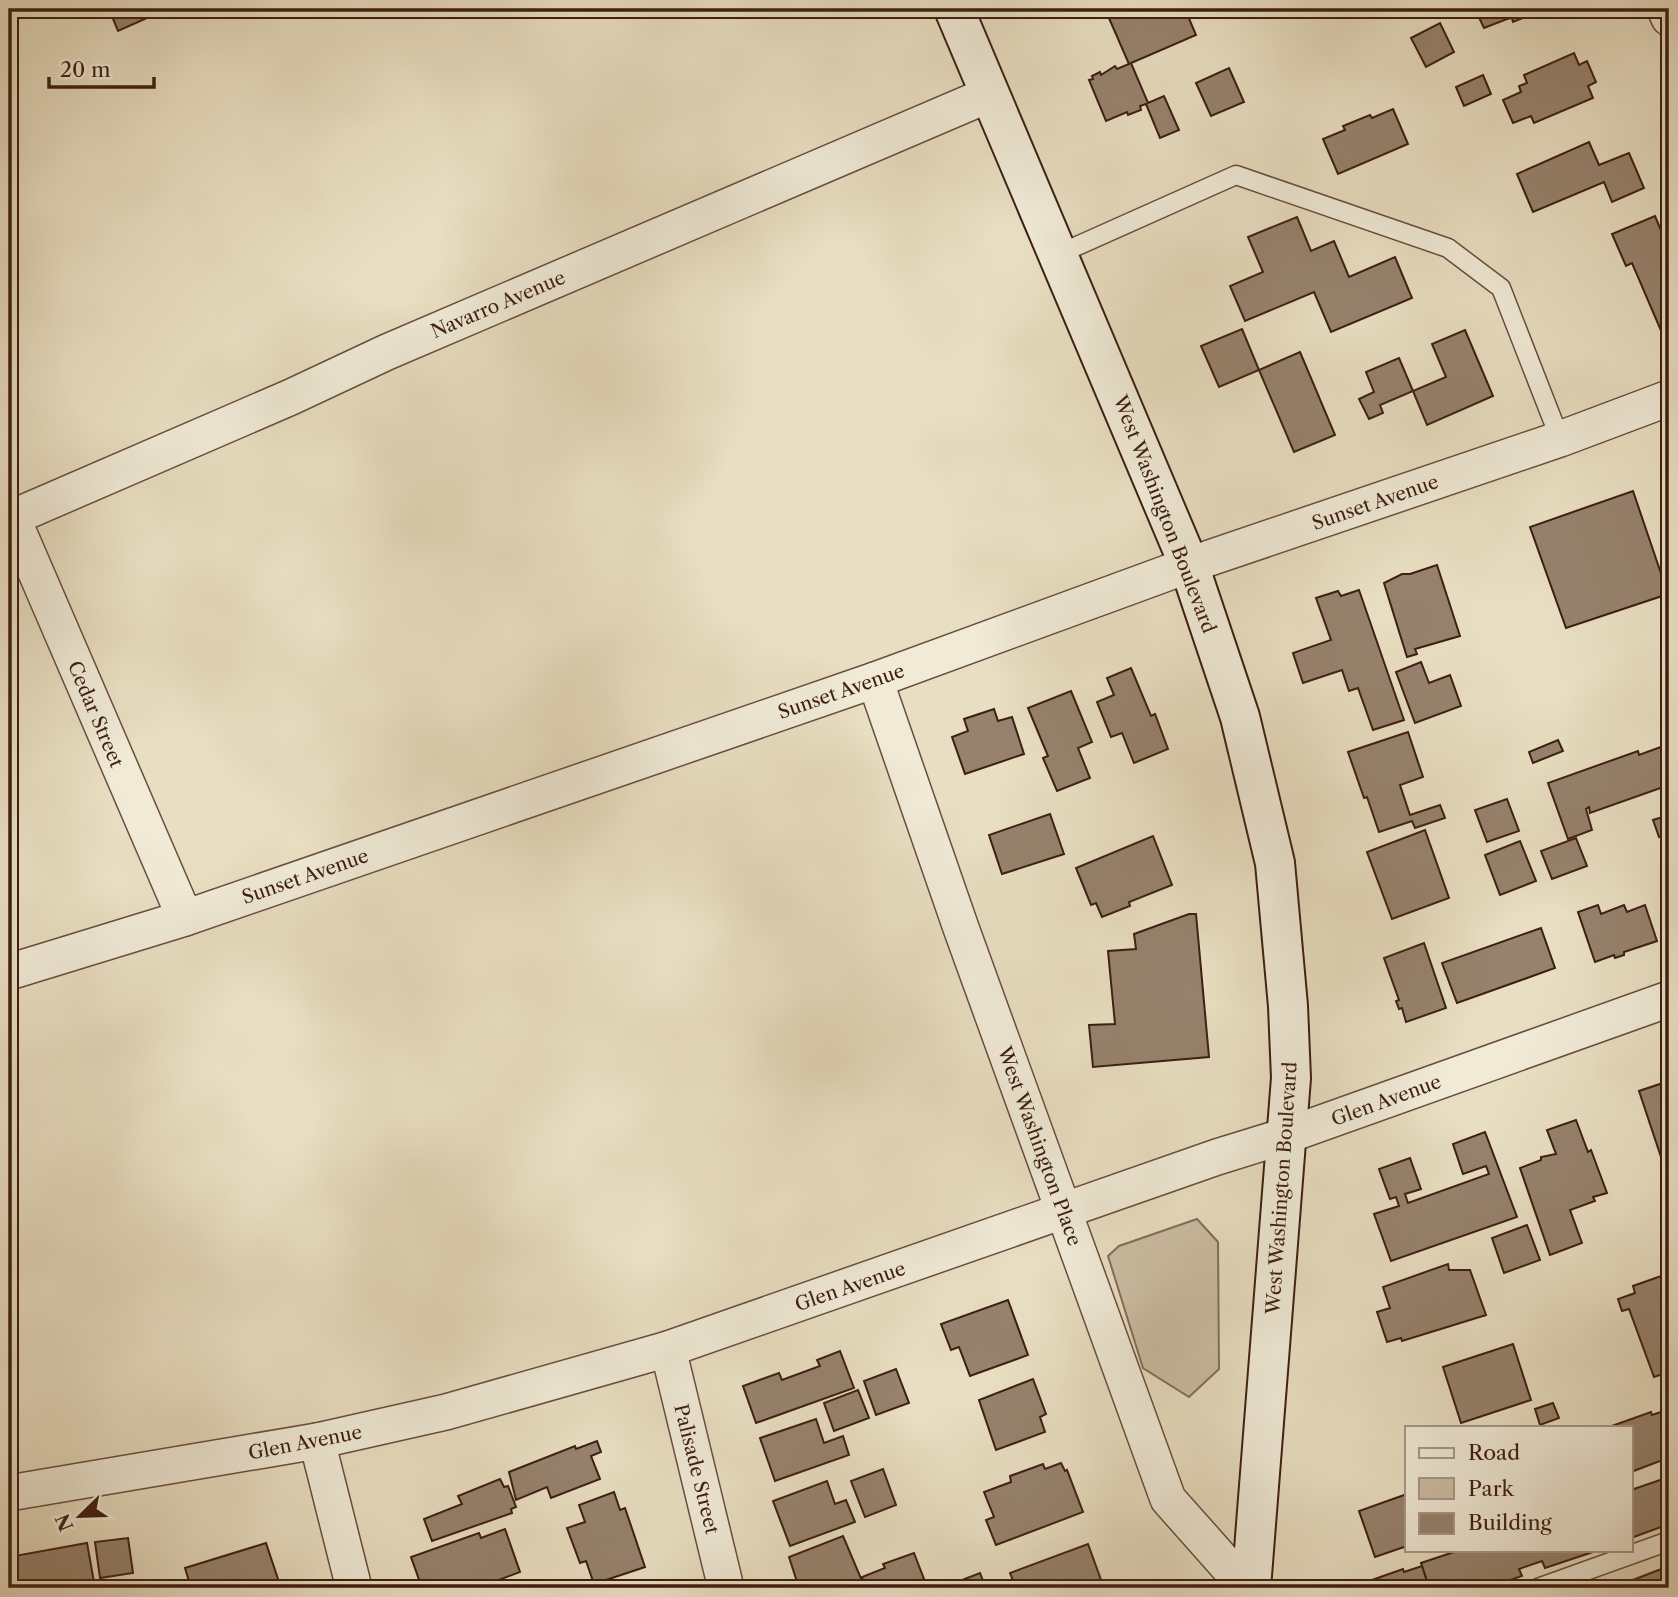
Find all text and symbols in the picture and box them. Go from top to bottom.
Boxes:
scale bar [49,46,154,90]
text: 20 m [60,57,111,82]
street label: Navarro Avenue [428,266,569,343]
street label: West Washington Boulevard [1108,391,1221,637]
street label: Sunset Avenue [1309,470,1442,535]
street label: Cedar Street [63,657,128,771]
street label: Sunset Avenue [775,659,908,724]
street label: Sunset Avenue [239,844,372,909]
street label: West Washington Place [992,1043,1086,1249]
street label: West Washington Boulevard [1261,1061,1302,1316]
street label: Glen Avenue [1328,1070,1444,1131]
street label: Glen Avenue [792,1257,908,1316]
street label: Palisade Street [669,1402,724,1537]
street label: Glen Avenue [246,1420,364,1465]
legend [1405,1426,1632,1552]
text: Road [1468,1440,1520,1465]
text: Park [1468,1476,1514,1501]
north arrow [46,1482,116,1552]
text: N [51,1510,79,1535]
text: Building [1468,1510,1553,1535]

